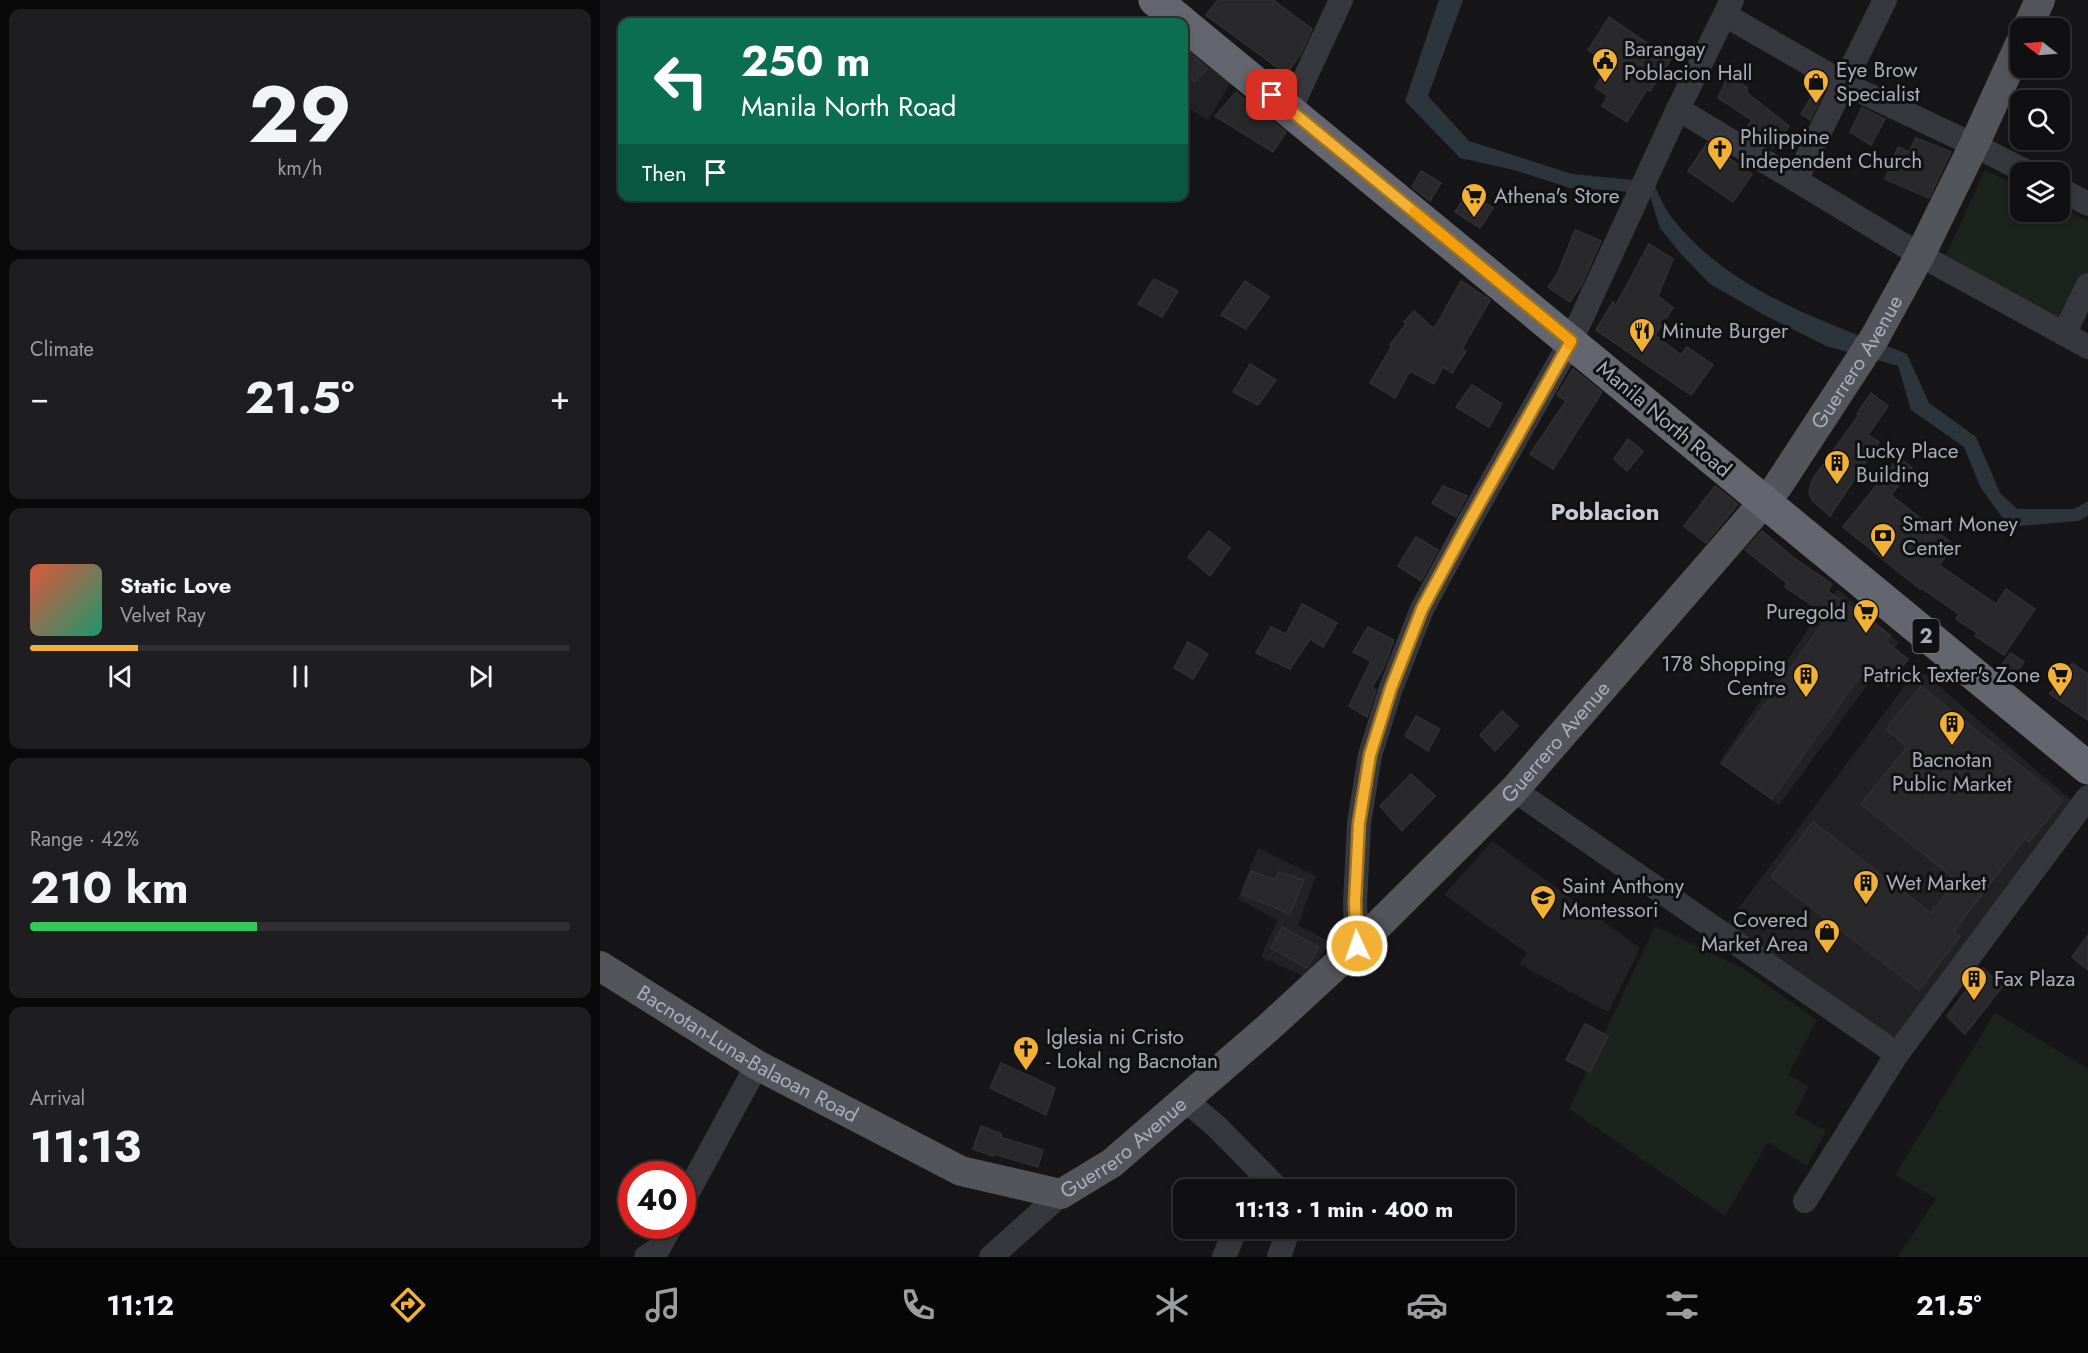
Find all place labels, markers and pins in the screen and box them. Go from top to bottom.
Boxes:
place label: Barangay Poblacion Hall [1624,34,1752,88]
public building icon: Barangay Poblacion Hall [1590,46,1620,84]
place label: Eye Brow Specialist [1836,55,1920,109]
shop icon: Eye Brow Specialist [1801,67,1831,105]
pin [1246,69,1297,120]
place label: Philippine Independent Church [1740,122,1922,176]
church icon: Philippine Independent Church [1705,134,1735,172]
supermarket icon: Athena's Store [1459,181,1489,219]
place label: Athena's Store [1494,181,1620,211]
restaurant icon: Minute Burger [1627,316,1657,354]
place label: Minute Burger [1662,316,1789,346]
place label: Lucky Place Building [1856,436,1959,490]
building icon: Lucky Place Building [1822,448,1852,486]
place label: Smart Money Center [1902,509,2019,563]
bank icon: Smart Money Center [1868,521,1898,559]
place label: Puregold [1766,597,1846,627]
supermarket icon: Puregold [1851,597,1881,635]
place label: 178 Shopping Centre [1661,649,1786,703]
place label: Patrick Texter's Zone [1863,660,2040,690]
supermarket icon: Patrick Texter's Zone [2045,660,2075,698]
building icon: 178 Shopping Centre [1791,661,1821,699]
building icon: Bacnotan Public Market [1937,709,1967,747]
place label: Bacnotan Public Market [1892,745,2012,799]
building icon: Wet Market [1851,868,1881,906]
place label: Wet Market [1886,868,1986,898]
place label: Saint Anthony Montessori [1562,871,1685,925]
school or university icon: Saint Anthony Montessori [1528,883,1558,921]
place label: Covered Market Area [1701,905,1808,959]
shop icon: Covered Market Area [1812,917,1842,955]
building icon: Fax Plaza [1959,964,1989,1002]
place label: Fax Plaza [1994,964,2075,994]
place label: Iglesia ni Cristo - Lokal ng Bacnotan [1046,1022,1218,1076]
church icon: Iglesia ni Cristo - Lokal ng Bacnotan [1011,1034,1041,1072]

